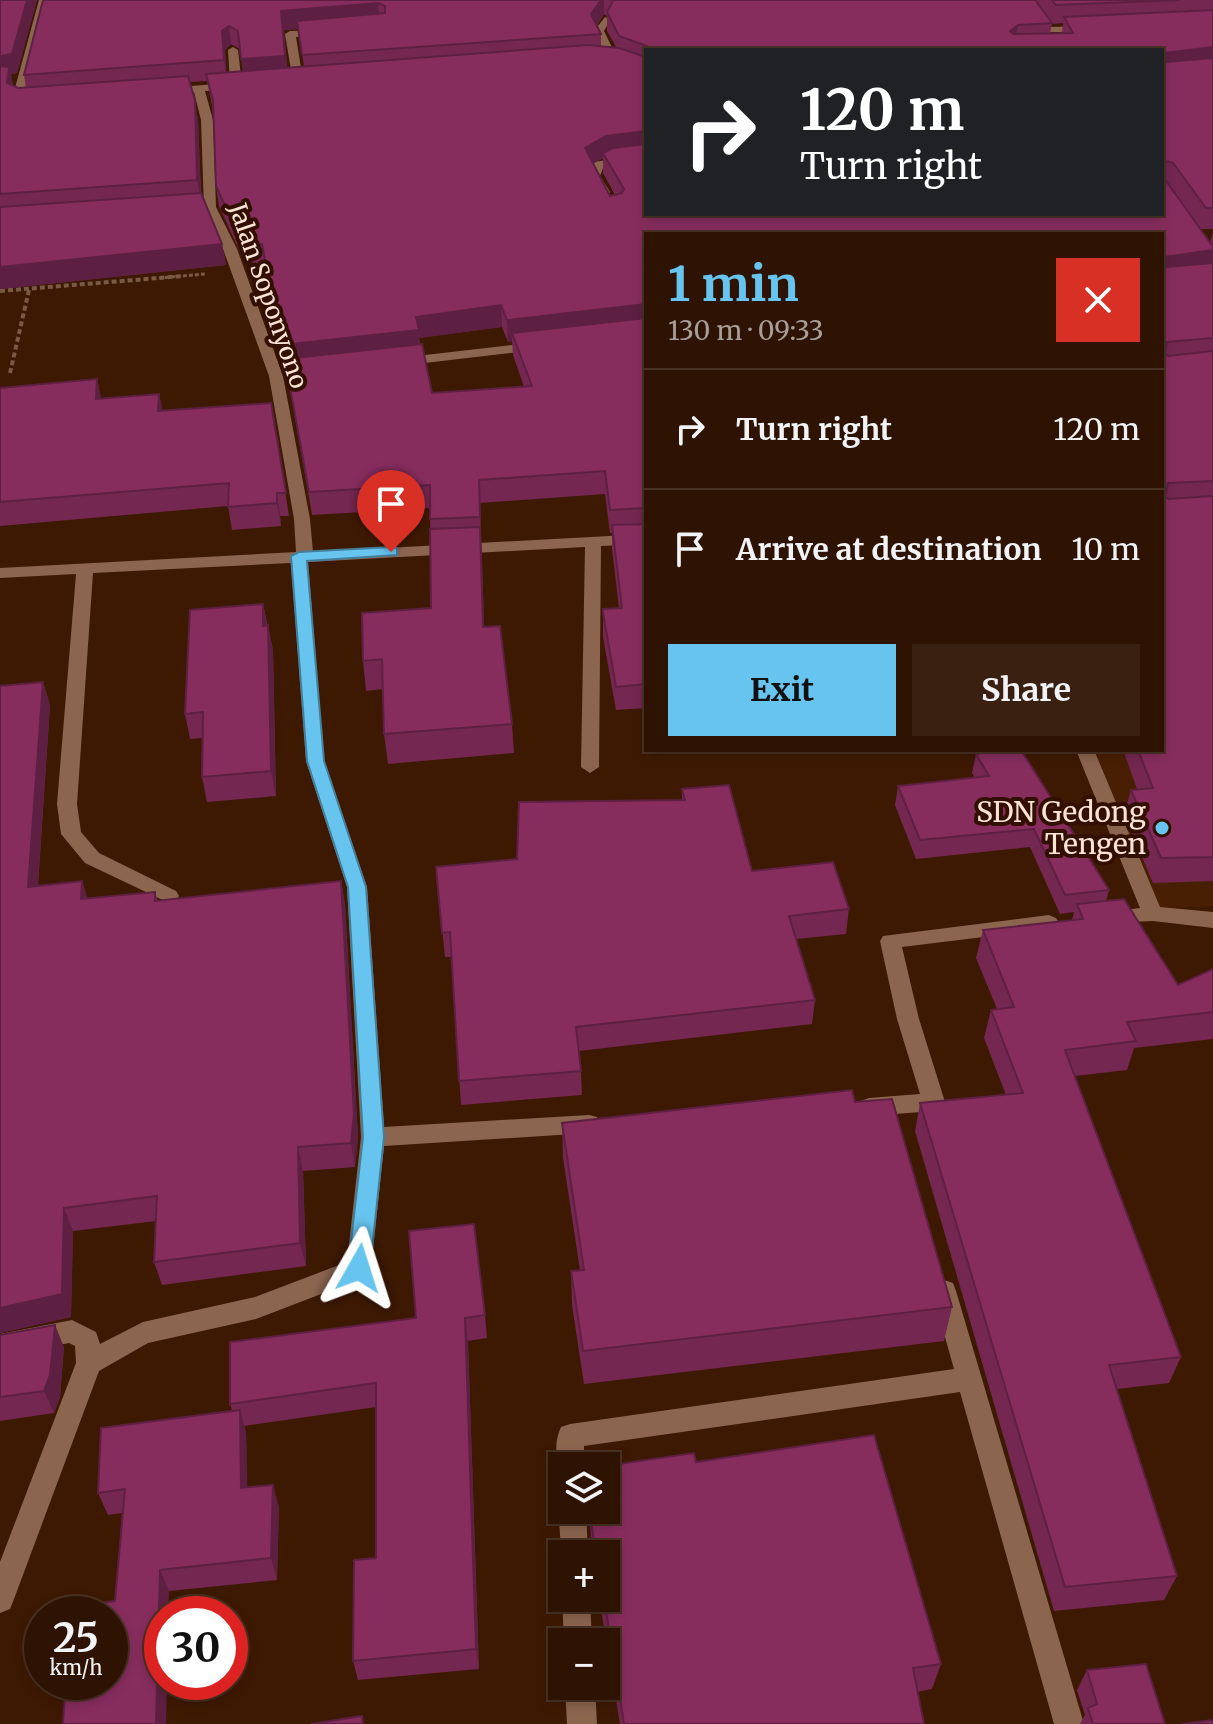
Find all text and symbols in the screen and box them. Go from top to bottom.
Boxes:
text: 120 m [800,75,964,145]
icon: right [668,80,772,184]
text: Turn right [800,144,982,189]
street label: Jalan Soponyono [222,198,315,393]
text: 1 min [668,254,799,314]
button: close [1056,258,1140,342]
text: 130 m · 09:33 [668,314,824,347]
icon: right [668,407,712,451]
text: Turn right [736,410,892,448]
text: 120 m [1053,410,1140,448]
pin [357,470,425,552]
icon: arrive [369,482,413,526]
icon: arrive [668,527,712,571]
text: Arrive at destination [736,530,1042,568]
text: 10 m [1072,530,1140,568]
button: Exit [668,644,896,736]
button: Share [912,644,1140,736]
place label: SDN Gedong Tengen [976,794,1146,862]
marker: SDN Gedong Tengen [1153,819,1171,837]
position arrow [317,1226,401,1310]
map controls [548,1452,620,1700]
button: layers [548,1452,620,1524]
button: + [548,1540,620,1612]
speed limit sign: 30 [144,1596,248,1700]
text: 25 [53,1613,99,1663]
button: − [548,1628,620,1700]
text: km/h [50,1655,102,1680]

